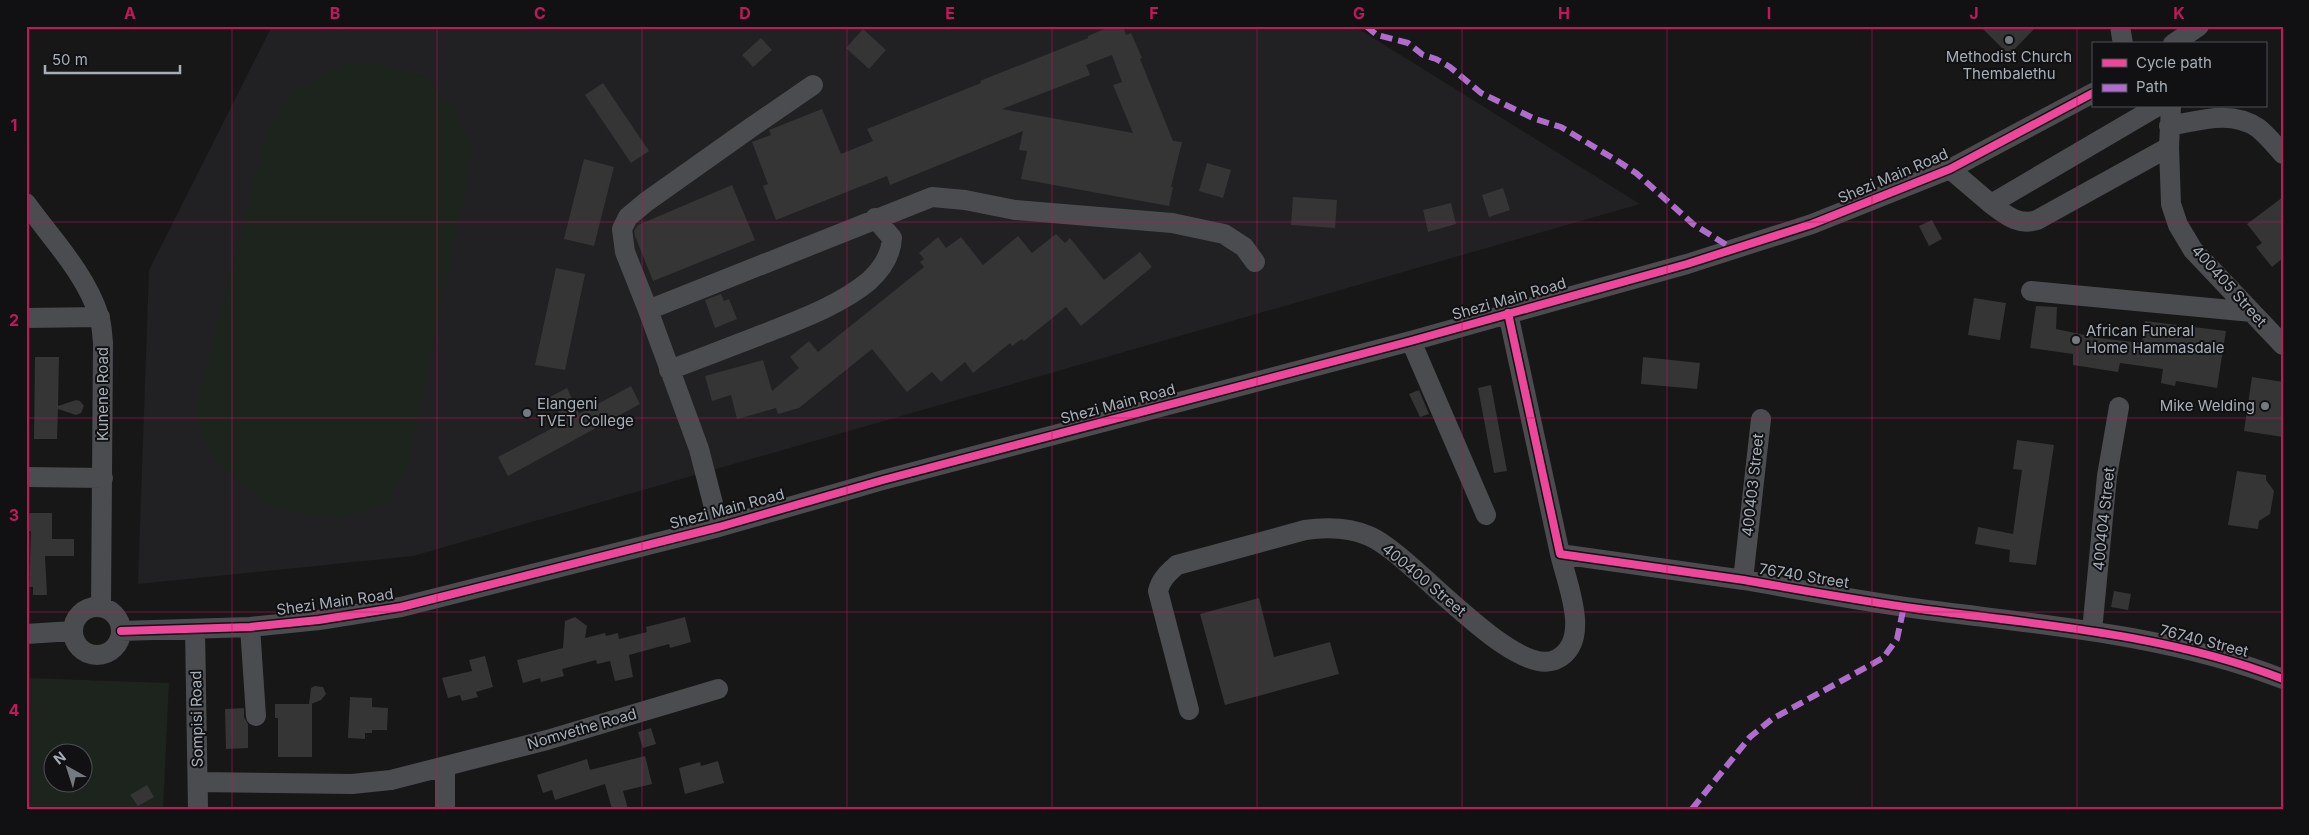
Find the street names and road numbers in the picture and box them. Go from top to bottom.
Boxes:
street label: Shezi Main Road [1835,144,1951,207]
street label: 400405 Street [2188,241,2271,331]
street label: Shezi Main Road [1450,273,1568,324]
street label: Kunene Road [93,347,112,441]
street label: Shezi Main Road [1058,379,1177,428]
street label: 400403 Street [1738,432,1767,537]
street label: 400404 Street [2089,466,2118,572]
street label: Shezi Main Road [667,484,786,533]
street label: 400400 Street [1378,539,1470,620]
street label: 76740 Street [1758,559,1851,592]
street label: Shezi Main Road [275,584,395,619]
street label: 76740 Street [2158,620,2251,661]
street label: Sompisi Road [186,671,207,767]
street label: Nomvethe Road [525,704,639,753]

